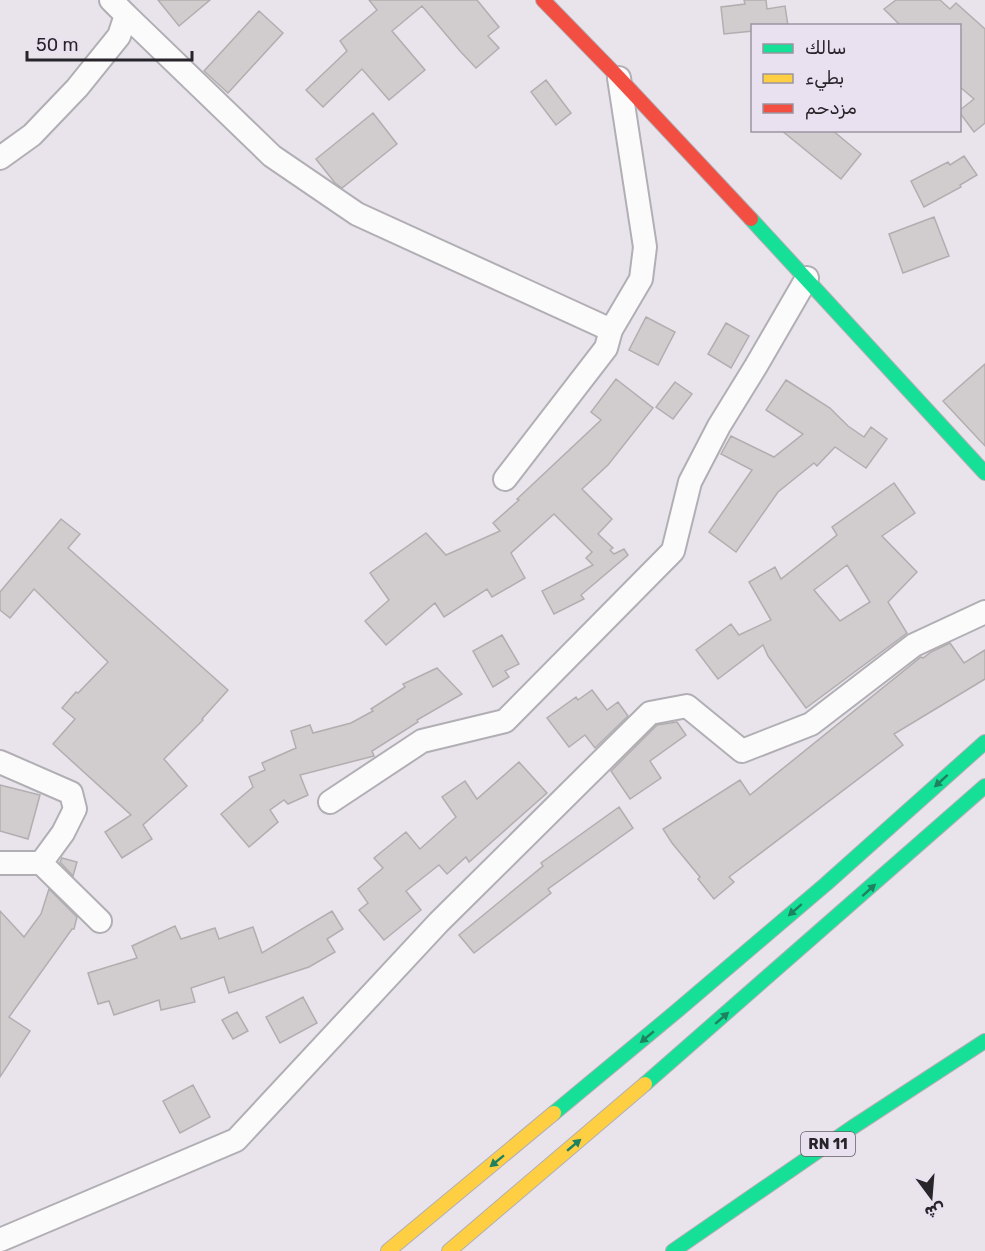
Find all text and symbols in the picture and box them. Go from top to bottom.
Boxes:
scale bar [27,24,192,62]
legend [751,24,961,132]
text: 50 m [36,34,79,56]
text: سالك [805,37,846,59]
text: بطيء [805,67,844,91]
text: مزدحم [805,97,857,120]
one-way arrow [934,774,949,787]
one-way arrow [861,884,876,897]
one-way arrow [788,903,803,916]
one-way arrow [714,1012,729,1025]
one-way arrow [639,1030,655,1043]
road number: RN 11 [801,1132,855,1156]
one-way arrow [566,1139,581,1152]
one-way arrow [489,1155,505,1168]
north arrow [901,1167,961,1227]
text: ش [923,1199,947,1223]

